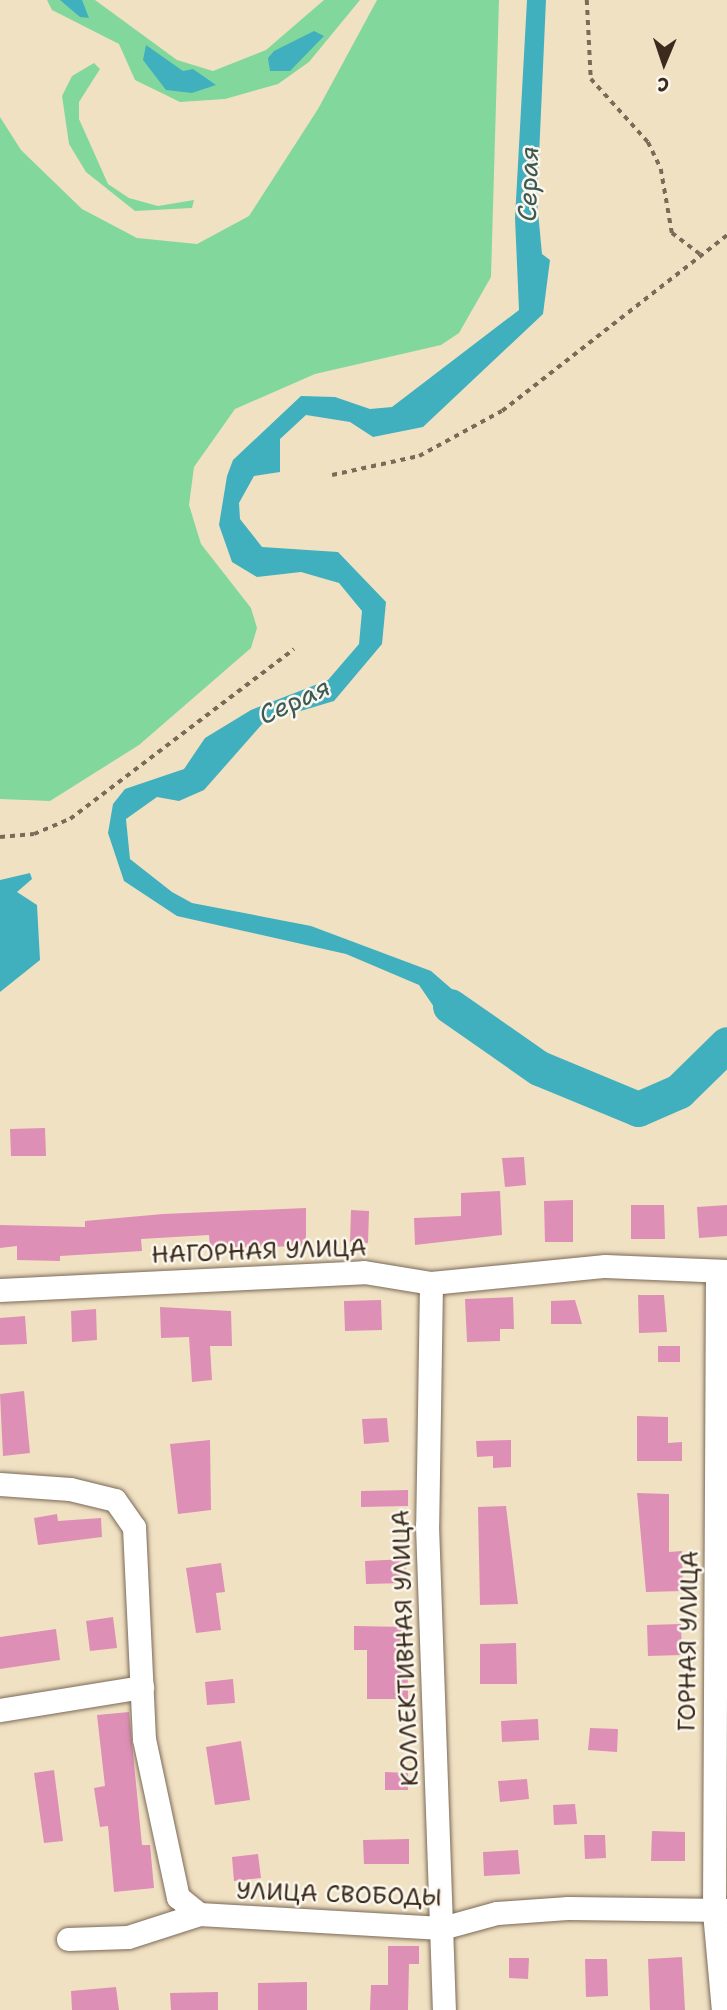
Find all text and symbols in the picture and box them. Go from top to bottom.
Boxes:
north arrow [629,28,699,98]
text: С [657,72,670,97]
water label: Серая [511,146,545,222]
water label: Серая [253,671,335,731]
street label: НАГОРНАЯ УЛИЦА [151,1234,367,1270]
street label: КОЛЛЕКТИВНАЯ УЛИЦА [387,1509,425,1787]
street label: ГОРНАЯ УЛИЦА [673,1550,705,1732]
street label: УЛИЦА СВОБОДЫ [236,1877,442,1913]

